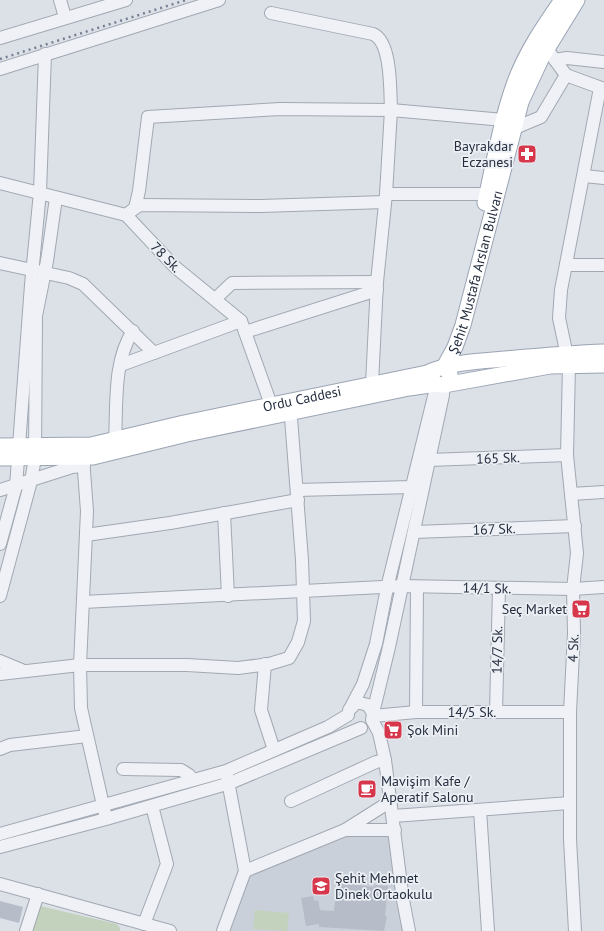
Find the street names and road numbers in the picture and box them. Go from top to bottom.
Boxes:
street label: Şehit Mustafa Arslan Bulvarı [444,188,507,357]
street label: 78 Sk. [147,238,185,276]
street label: Ordu Caddesi [261,382,343,416]
street label: 165 Sk. [476,448,520,468]
street label: 167 Sk. [472,519,516,539]
street label: 14/1 Sk. [462,579,512,597]
street label: 14/7 Sk. [488,626,506,674]
street label: 4 Sk. [564,633,582,663]
street label: 14/5 Sk. [448,703,496,721]

